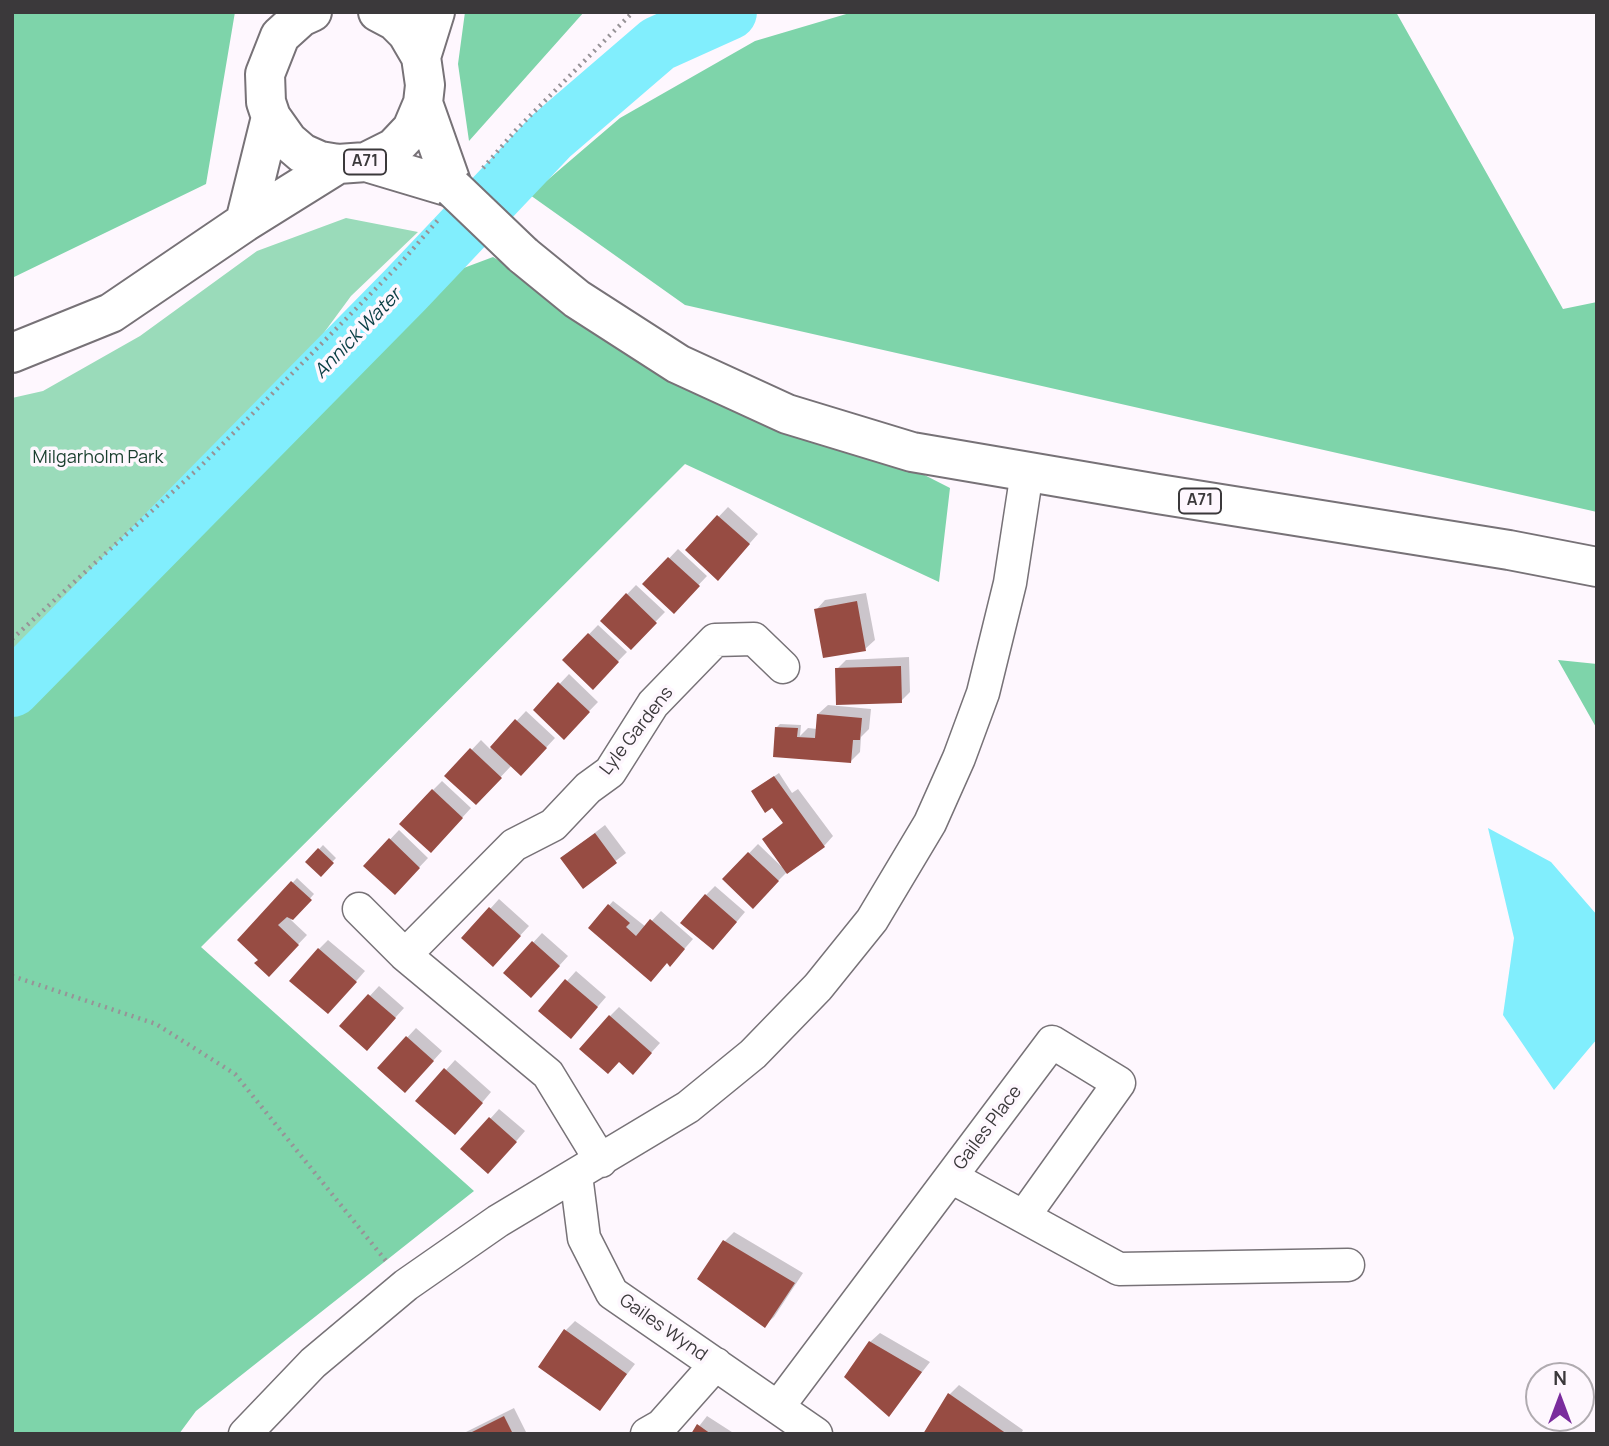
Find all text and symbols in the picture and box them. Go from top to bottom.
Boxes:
road number: A71 [344,150,386,174]
water label: Annick Water [310,285,406,383]
park label: Milgarholm Park [33,447,163,469]
road number: A71 [1179,488,1221,514]
street label: Lyle Gardens [596,683,678,779]
street label: Gailes Place [949,1082,1027,1174]
street label: Gailes Wynd [615,1290,711,1366]
north arrow [1525,1362,1595,1432]
text: N [1553,1365,1567,1391]

